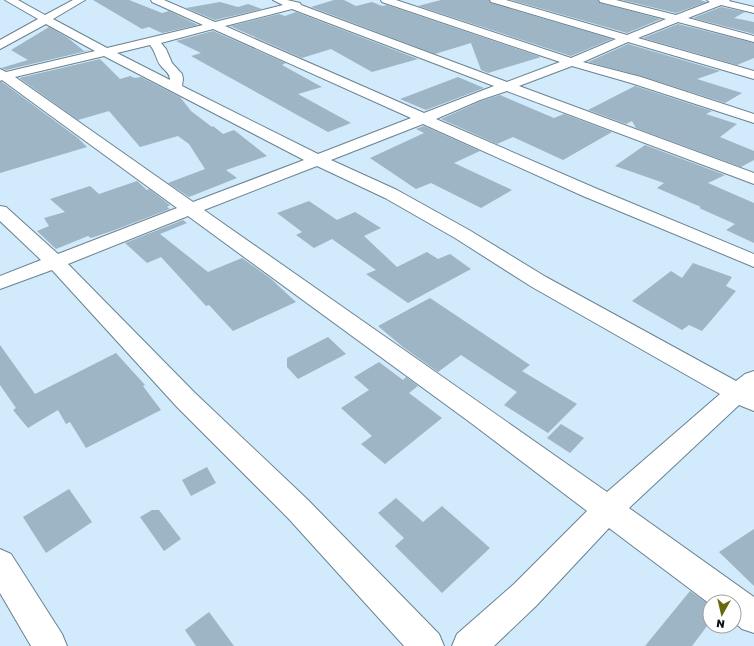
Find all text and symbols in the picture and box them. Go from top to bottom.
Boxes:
north arrow [702,594,742,634]
text: N [715,617,726,631]

